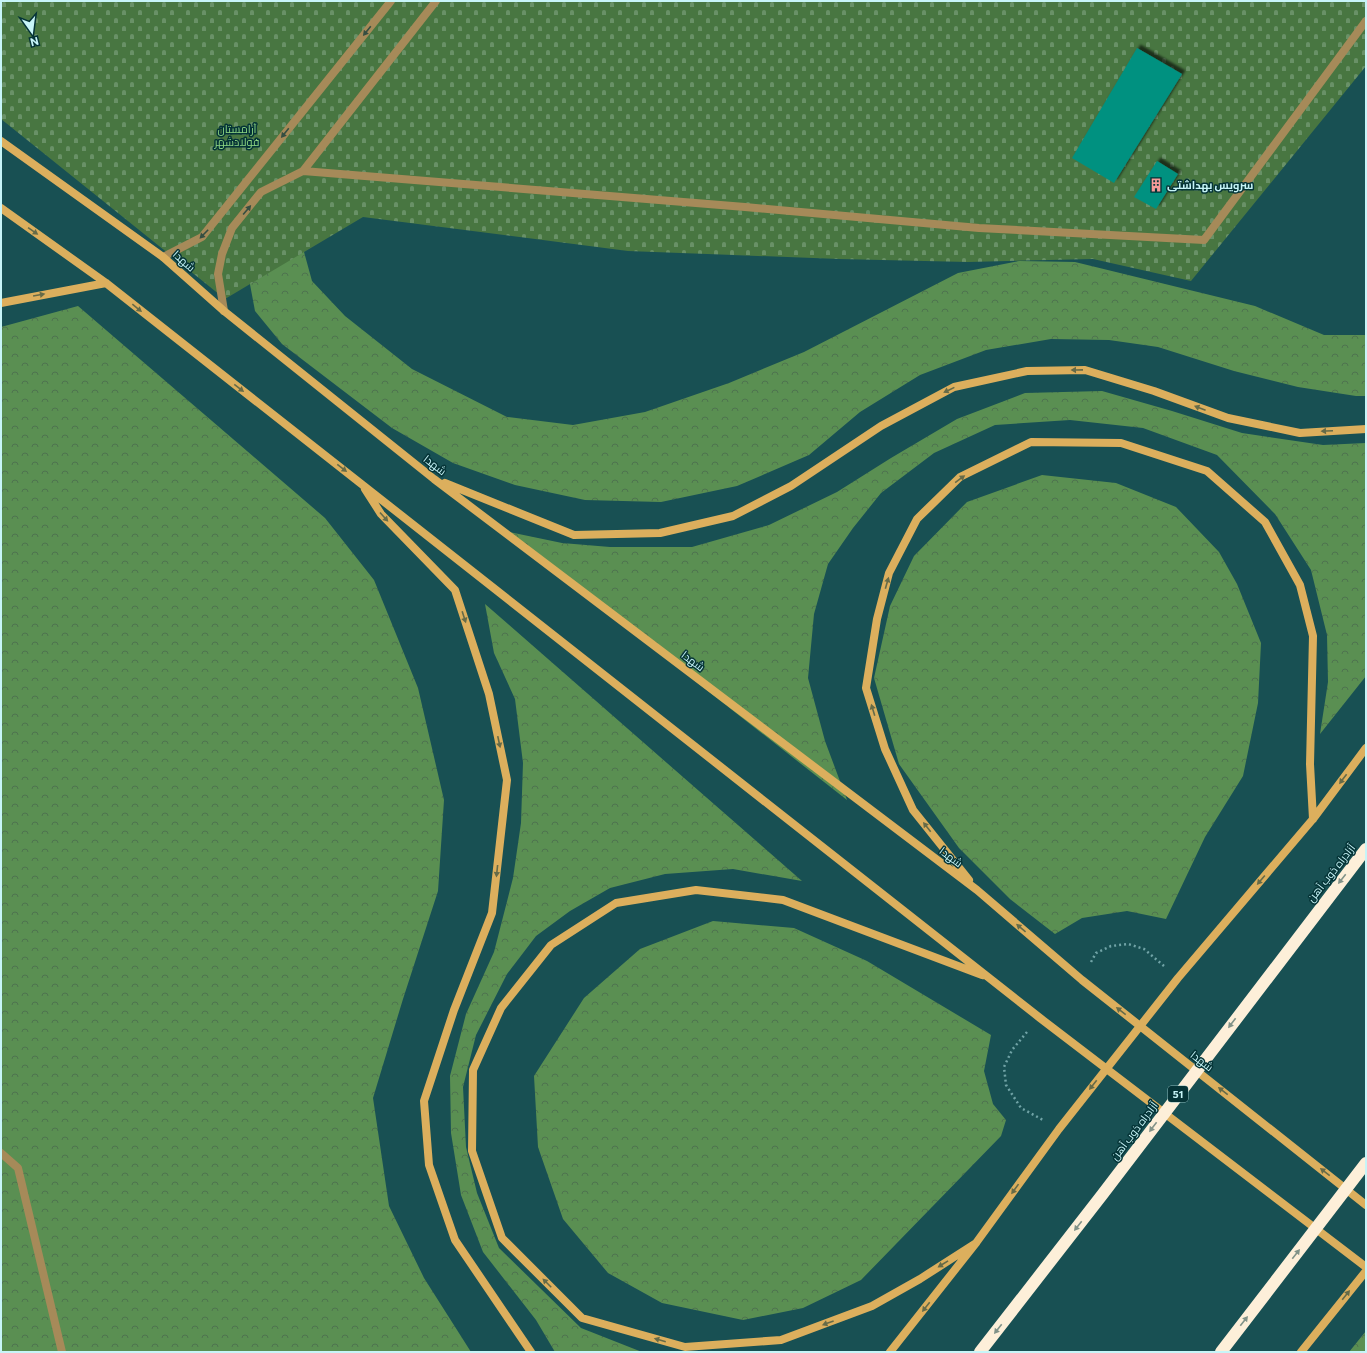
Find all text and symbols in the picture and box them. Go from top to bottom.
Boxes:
north arrow [12,12,52,52]
one-way arrow [362,26,371,37]
text: N [29,35,40,49]
park label: آرامستان فولادشهر [213,122,260,149]
one-way arrow [281,127,290,138]
building icon: سرویس بهداشتی [1148,177,1164,193]
place label: سرویس بهداشتی [1167,178,1253,193]
one-way arrow [242,205,251,215]
one-way arrow [27,227,38,235]
one-way arrow [199,229,208,238]
street label: شهدا [170,247,198,275]
one-way arrow [33,292,45,298]
one-way arrow [132,304,142,313]
one-way arrow [1070,367,1083,373]
one-way arrow [234,384,245,393]
one-way arrow [943,387,955,393]
one-way arrow [1194,405,1206,411]
one-way arrow [1321,428,1333,435]
street label: شهدا [421,452,449,478]
one-way arrow [337,464,347,472]
one-way arrow [954,475,965,483]
one-way arrow [379,512,389,522]
one-way arrow [884,577,890,589]
one-way arrow [461,611,467,623]
street label: شهدا [679,648,707,674]
one-way arrow [870,704,876,716]
one-way arrow [497,736,503,748]
one-way arrow [1339,774,1347,784]
one-way arrow [922,822,931,833]
street label: آزادراه ذوب آهن [1304,841,1358,905]
street label: شهدا [937,844,965,870]
one-way arrow [494,864,500,877]
one-way arrow [1338,874,1346,885]
one-way arrow [1257,875,1266,885]
one-way arrow [1016,923,1026,932]
one-way arrow [1115,1006,1126,1015]
one-way arrow [1227,1018,1236,1029]
street label: شهدا [1188,1048,1216,1074]
one-way arrow [1089,1080,1097,1091]
road number: 51 [1168,1086,1188,1102]
one-way arrow [1217,1087,1228,1096]
street label: آزادراه ذوب آهن [1107,1099,1161,1163]
one-way arrow [1149,1122,1157,1133]
one-way arrow [1319,1168,1330,1177]
one-way arrow [1011,1184,1019,1195]
one-way arrow [1074,1221,1082,1231]
one-way arrow [1292,1248,1301,1259]
one-way arrow [937,1261,949,1268]
one-way arrow [542,1278,552,1288]
one-way arrow [1342,1290,1351,1301]
one-way arrow [922,1301,930,1312]
one-way arrow [1240,1316,1249,1327]
one-way arrow [821,1320,833,1326]
one-way arrow [994,1323,1002,1334]
one-way arrow [654,1337,666,1343]

